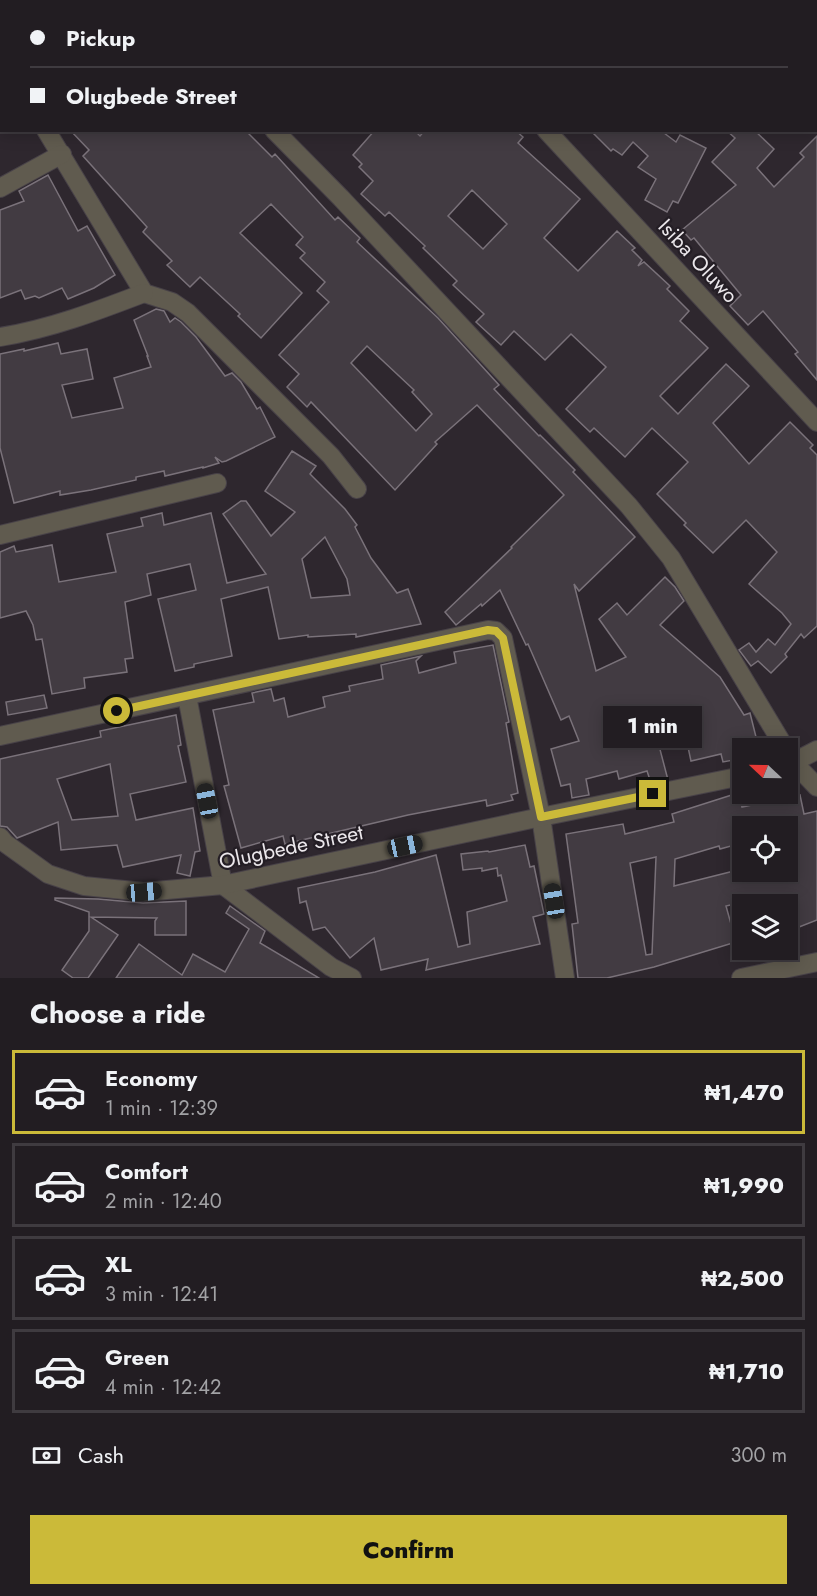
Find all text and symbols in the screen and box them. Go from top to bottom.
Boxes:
text: Pickup [66,22,135,54]
text: Olugbede Street [66,80,237,112]
street label: Isiba Oluwo [651,212,745,310]
route start [103,697,130,724]
callout: 1 min [604,707,702,749]
text: 1 min [627,712,678,741]
north arrow [732,738,798,804]
map controls [732,738,798,960]
route end [639,780,666,807]
car [195,782,219,820]
button: locate [732,816,798,882]
street label: Olugbede Street [216,817,366,877]
car [386,833,424,859]
car [125,881,163,903]
car [542,882,566,920]
button: layers [732,894,798,960]
text: Choose a ride [30,994,205,1033]
text: Economy [105,1062,197,1094]
icon: car [33,1065,87,1119]
text: ₦1,470 [704,1076,784,1108]
text: 1 min · 12:39 [105,1094,218,1123]
text: Comfort [105,1155,188,1187]
icon: car [33,1158,87,1212]
text: ₦1,990 [704,1169,784,1201]
text: 2 min · 12:40 [105,1187,222,1216]
text: XL [105,1248,132,1280]
icon: car [33,1251,87,1305]
text: ₦2,500 [701,1262,784,1294]
text: 3 min · 12:41 [105,1280,218,1309]
text: Green [105,1341,169,1373]
icon: car [33,1344,87,1398]
text: ₦1,710 [709,1355,784,1387]
text: 4 min · 12:42 [105,1373,221,1402]
icon: cash [30,1439,63,1472]
text: Cash [78,1439,124,1471]
text: 300 m [730,1441,787,1470]
button: Confirm [30,1515,787,1584]

